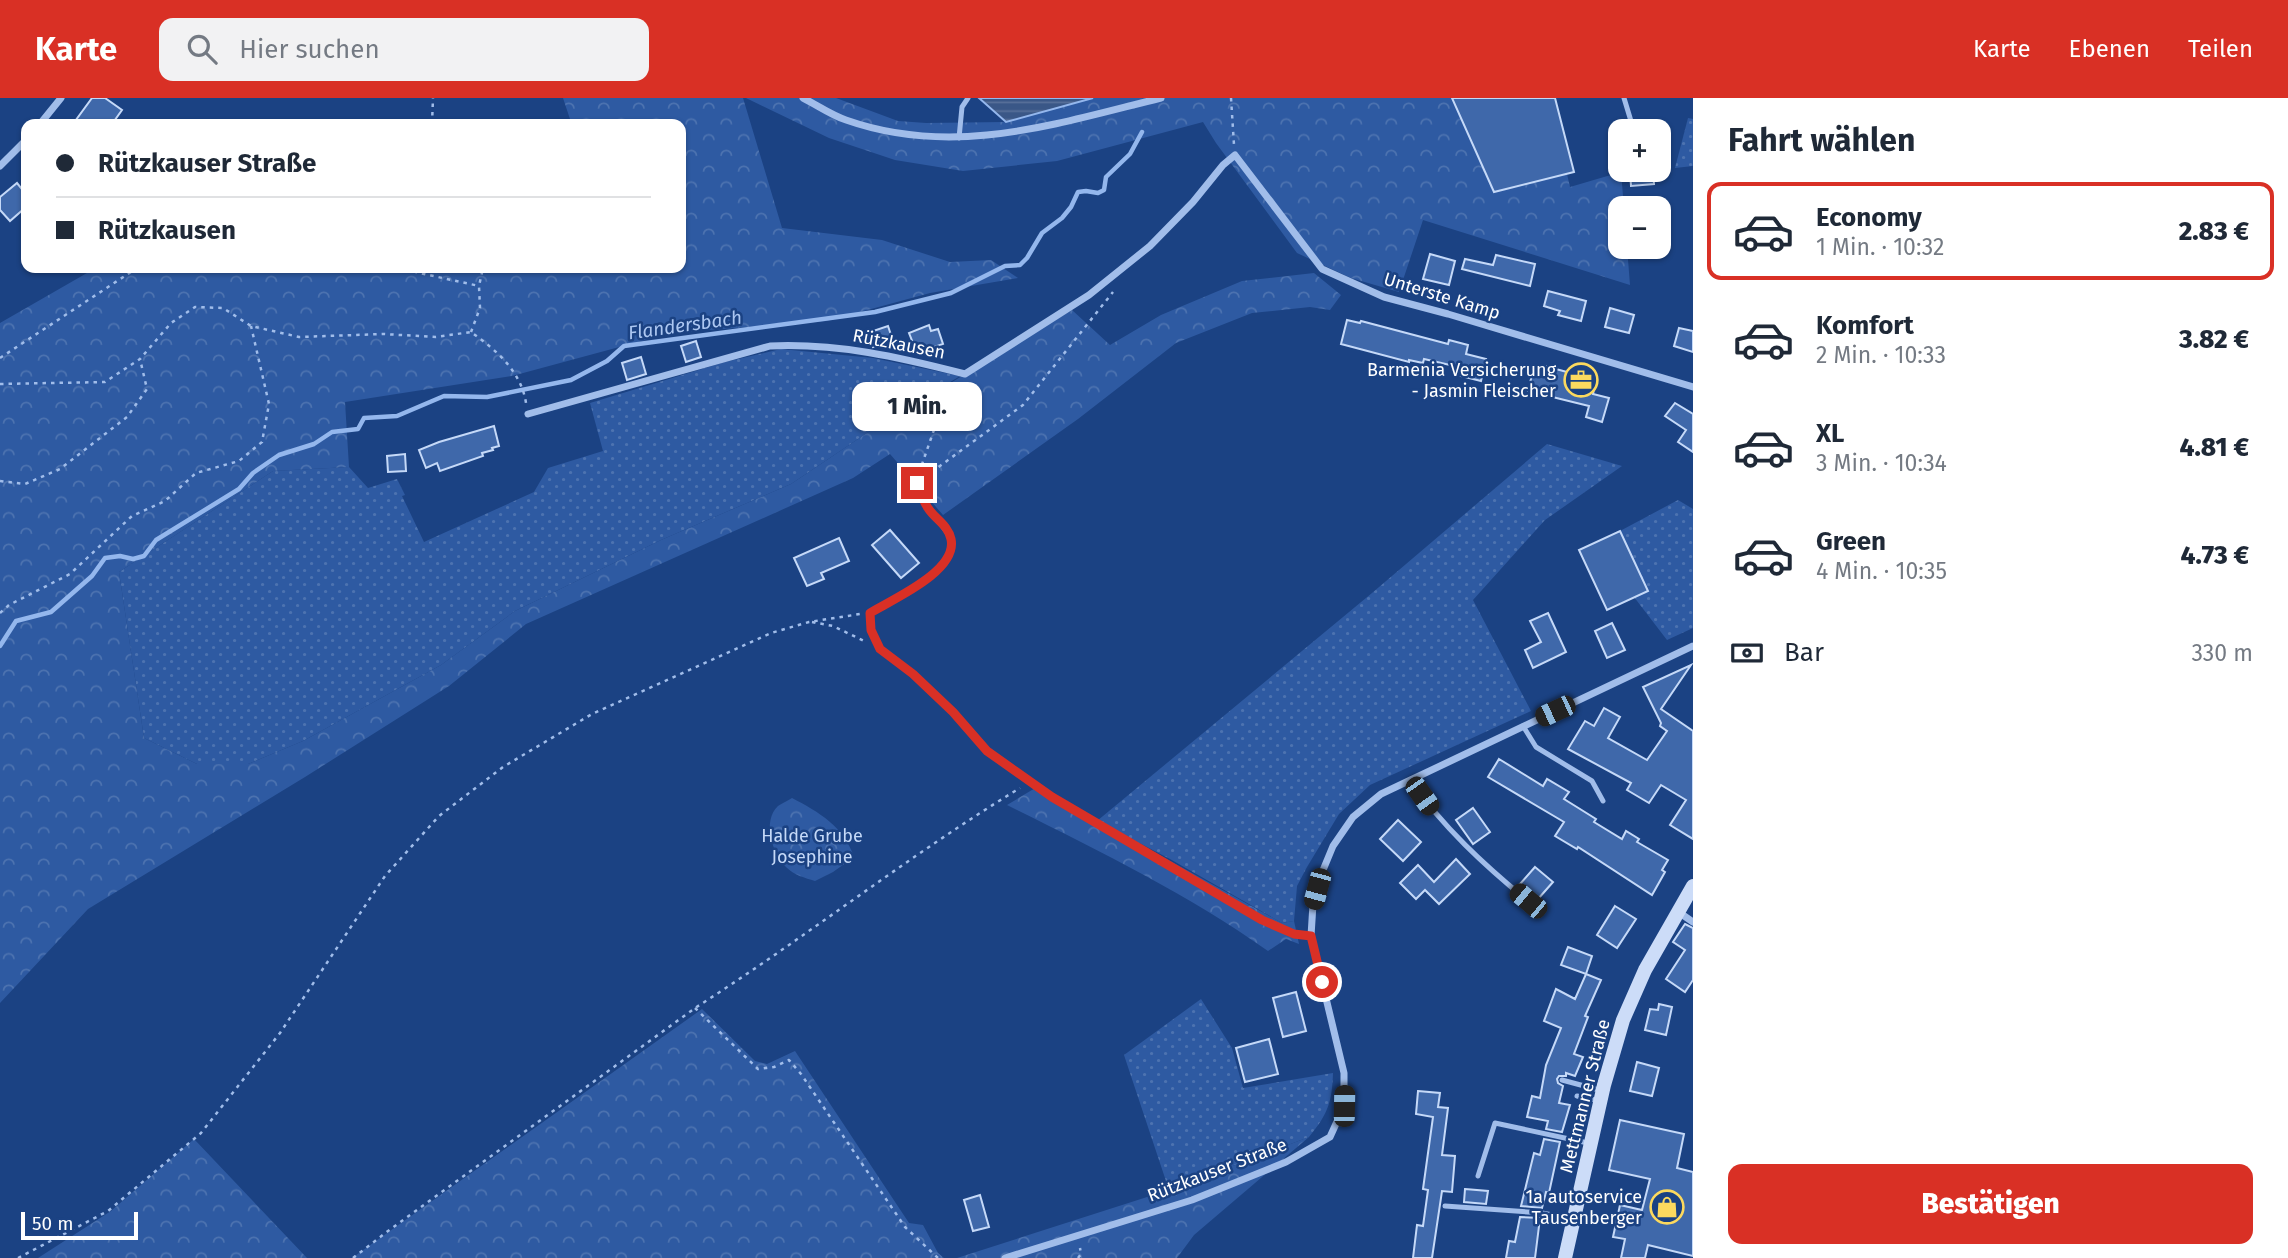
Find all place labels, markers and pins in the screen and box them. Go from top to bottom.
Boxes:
place label: Barmenia Versicherung - Jasmin Fleischer [1367,359,1557,402]
office icon: Barmenia Versicherung - Jasmin Fleischer [1562,361,1600,399]
place label: 1a autoservice Tausenberger [1525,1186,1642,1229]
shop icon: 1a autoservice Tausenberger [1648,1188,1686,1226]

